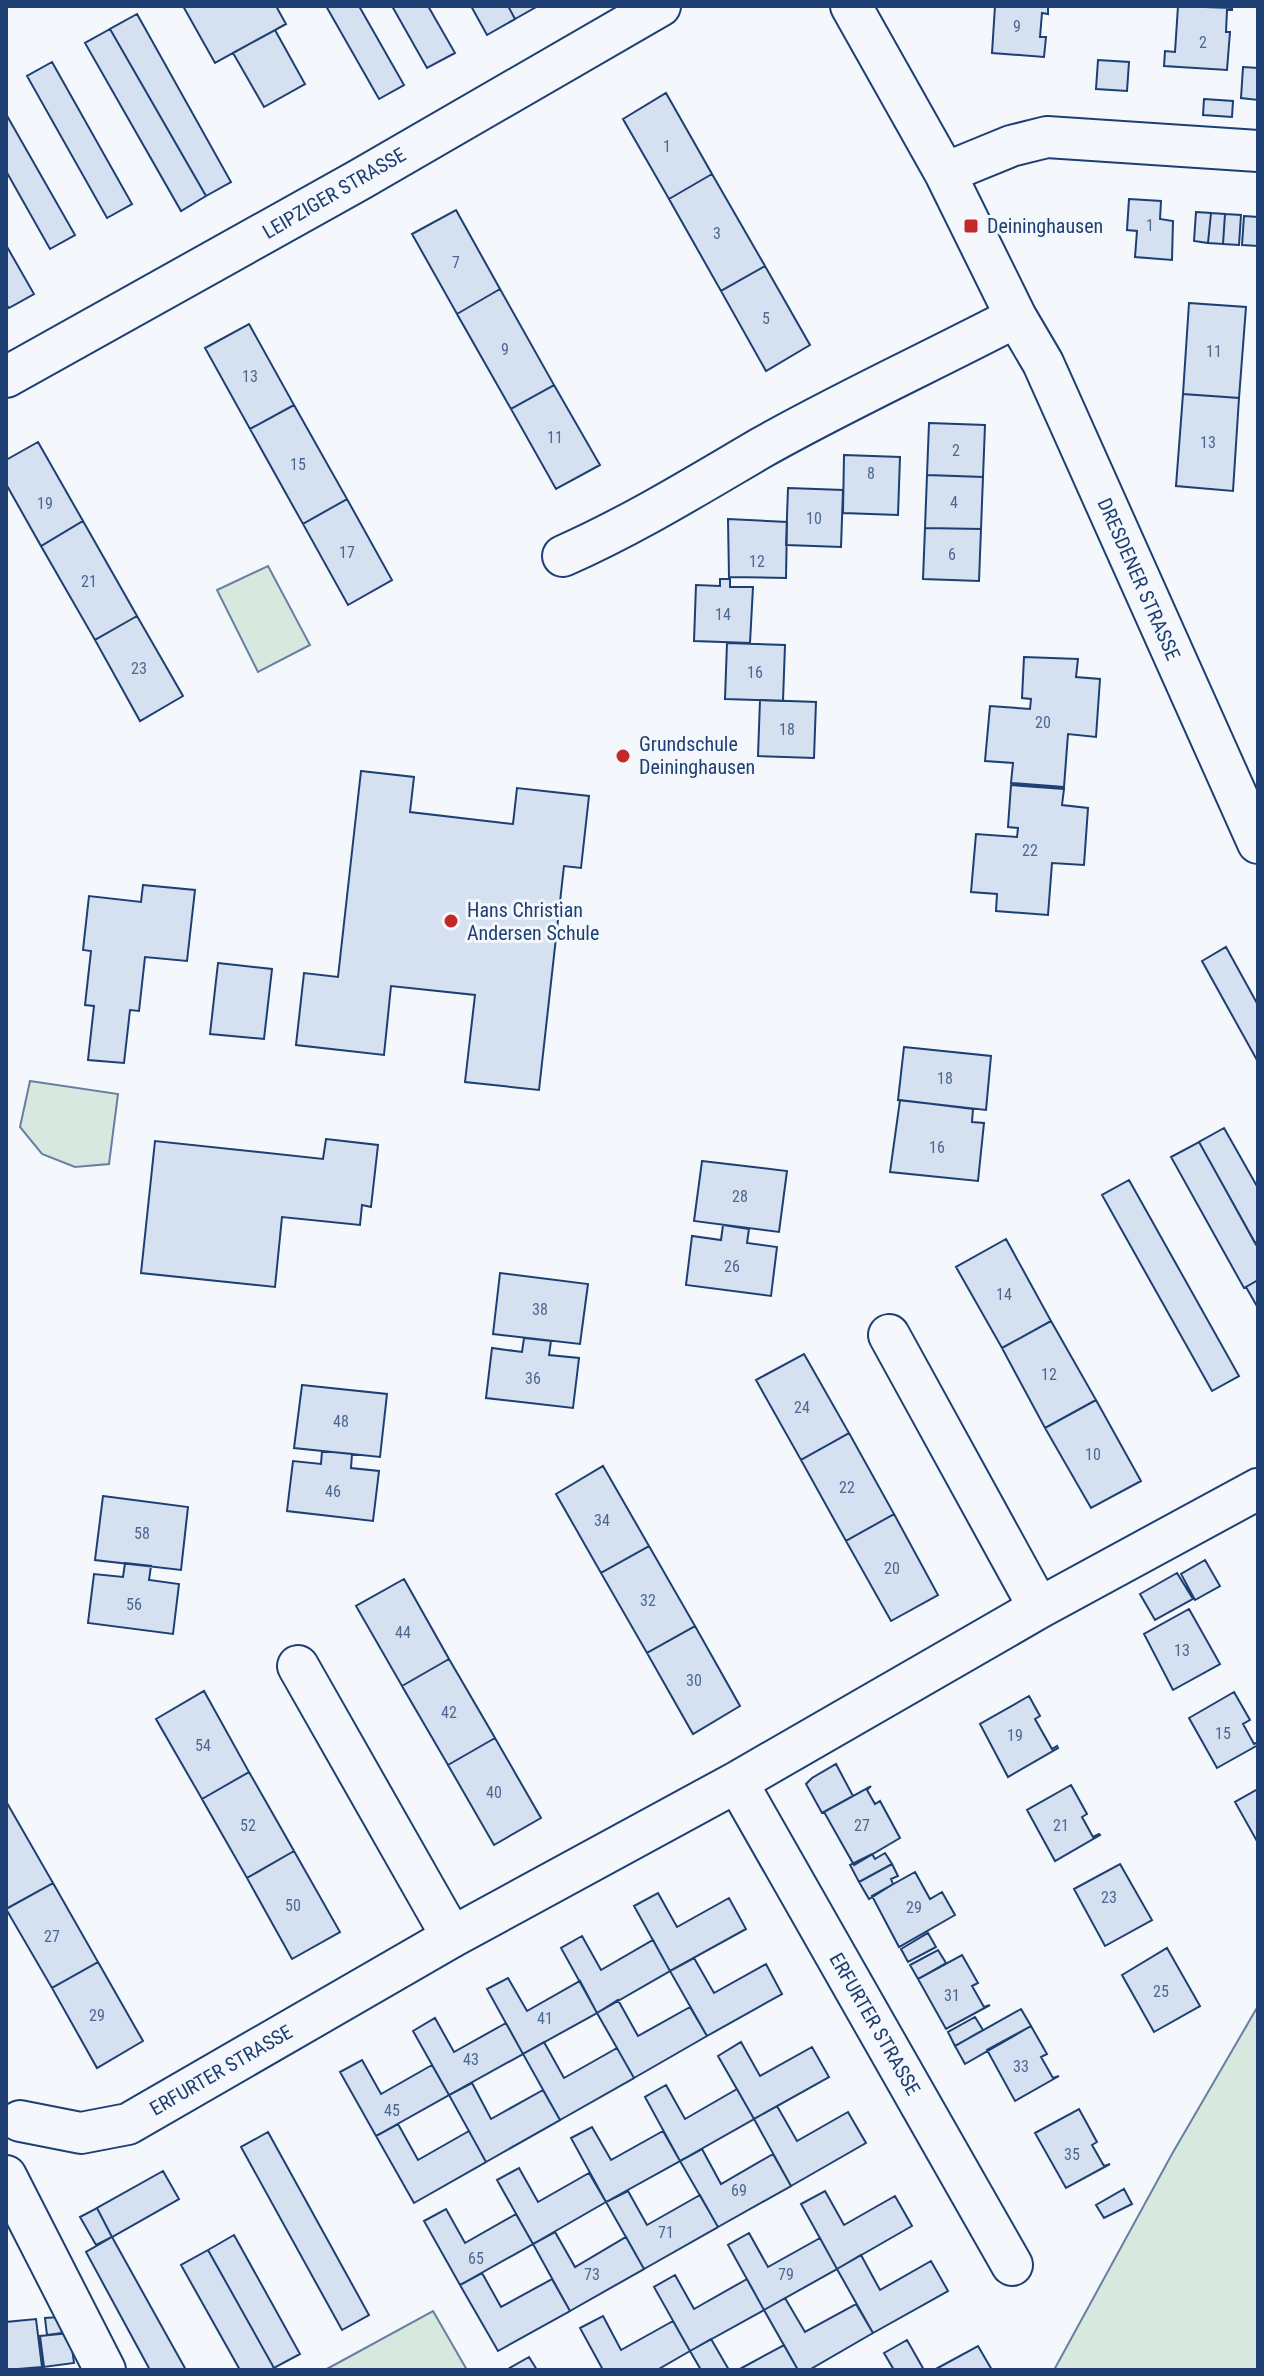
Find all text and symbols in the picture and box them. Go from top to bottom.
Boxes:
house number: 9 [1013,17,1021,36]
house number: 2 [1199,33,1207,52]
house number: 1 [663,137,671,156]
street label: LEIPZIGER STRASSE [258,142,410,244]
place label: Deininghausen [987,214,1103,238]
house number: 1 [1146,216,1154,235]
marker: Deininghausen [962,217,980,235]
house number: 3 [713,224,721,243]
house number: 7 [452,253,460,272]
house number: 5 [762,309,770,328]
house number: 9 [501,340,509,359]
house number: 11 [1206,342,1222,361]
house number: 13 [242,367,258,386]
house number: 11 [547,428,563,447]
house number: 13 [1200,433,1216,452]
house number: 2 [952,441,960,460]
house number: 15 [290,455,306,474]
house number: 8 [867,464,875,483]
house number: 4 [950,493,958,512]
house number: 19 [37,494,53,513]
street label: DRESDENER STRASSE [1092,494,1186,664]
house number: 10 [806,509,822,528]
house number: 17 [339,543,355,562]
house number: 6 [948,545,956,564]
house number: 12 [749,552,765,571]
house number: 21 [81,572,97,591]
house number: 14 [715,605,731,624]
house number: 23 [131,659,147,678]
house number: 16 [747,663,763,682]
house number: 20 [1035,713,1051,732]
house number: 18 [779,720,795,739]
place label: Grundschule Deininghausen [639,732,755,779]
marker: Grundschule Deininghausen [614,747,632,765]
house number: 22 [1022,841,1038,860]
place label: Hans Christian Andersen Schule [467,898,599,945]
marker: Hans Christian Andersen Schule [442,912,460,930]
house number: 18 [937,1069,953,1088]
house number: 16 [929,1138,945,1157]
house number: 28 [732,1187,748,1206]
house number: 26 [724,1257,740,1276]
house number: 14 [996,1285,1012,1304]
house number: 38 [532,1300,548,1319]
house number: 12 [1041,1365,1057,1384]
house number: 36 [525,1369,541,1388]
house number: 24 [794,1398,810,1417]
house number: 48 [333,1412,349,1431]
house number: 10 [1085,1445,1101,1464]
house number: 22 [839,1478,855,1497]
house number: 46 [325,1482,341,1501]
house number: 34 [594,1511,610,1530]
house number: 58 [134,1524,150,1543]
house number: 20 [884,1559,900,1578]
house number: 32 [640,1591,656,1610]
house number: 56 [126,1595,142,1614]
house number: 44 [395,1623,411,1642]
house number: 13 [1174,1641,1190,1660]
house number: 30 [686,1671,702,1690]
house number: 42 [441,1703,457,1722]
house number: 15 [1215,1724,1231,1743]
house number: 19 [1007,1726,1023,1745]
house number: 54 [195,1736,211,1755]
house number: 40 [486,1783,502,1802]
house number: 52 [240,1816,256,1835]
house number: 27 [854,1816,870,1835]
house number: 21 [1053,1816,1069,1835]
house number: 23 [1101,1888,1117,1907]
house number: 50 [285,1896,301,1915]
house number: 29 [906,1898,922,1917]
house number: 27 [44,1927,60,1946]
street label: ERFURTER STRASSE [825,1949,926,2100]
house number: 25 [1153,1982,1169,2001]
house number: 31 [944,1986,960,2005]
house number: 29 [89,2006,105,2025]
house number: 41 [537,2009,553,2028]
street label: ERFURTER STRASSE [146,2019,297,2120]
house number: 43 [463,2050,479,2069]
house number: 33 [1013,2057,1029,2076]
house number: 45 [384,2101,400,2120]
house number: 35 [1064,2145,1080,2164]
house number: 69 [731,2181,747,2200]
house number: 71 [658,2223,674,2242]
house number: 65 [468,2249,484,2268]
house number: 73 [584,2265,600,2284]
house number: 79 [778,2265,794,2284]

